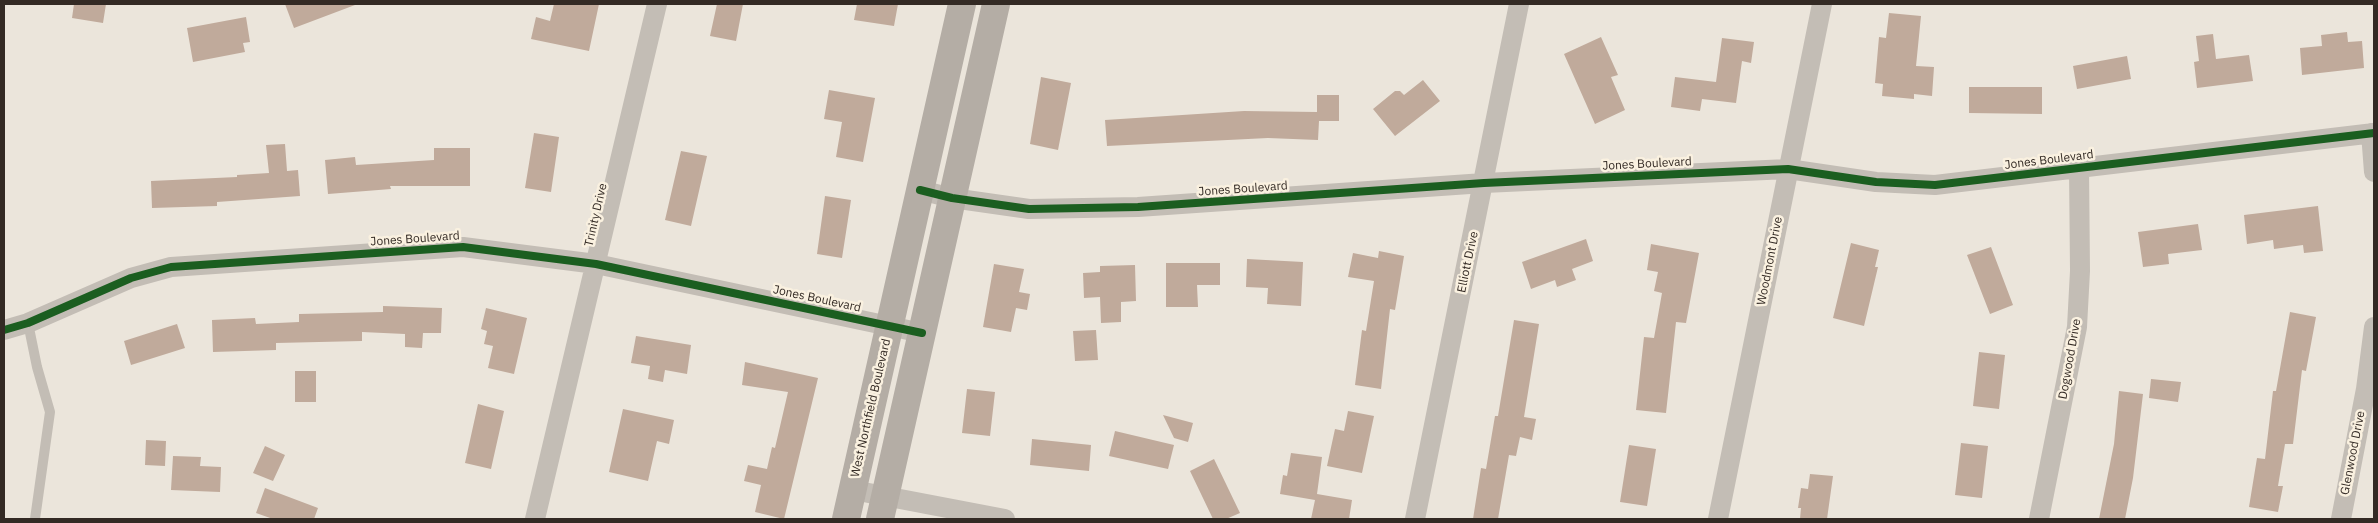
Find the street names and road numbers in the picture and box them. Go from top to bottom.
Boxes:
street label: Jones Boulevard [2004,147,2094,173]
street label: Jones Boulevard [1602,154,1692,174]
street label: Jones Boulevard [1198,179,1288,199]
street label: Trinity Drive [582,182,610,248]
street label: Woodmont Drive [1754,216,1786,306]
street label: Jones Boulevard [370,229,460,249]
street label: Elliott Drive [1454,230,1482,294]
street label: Jones Boulevard [772,283,862,315]
street label: Dogwood Drive [2056,318,2084,400]
street label: West Northfield Boulevard [848,337,894,479]
street label: Glenwood Drive [2338,410,2368,496]

